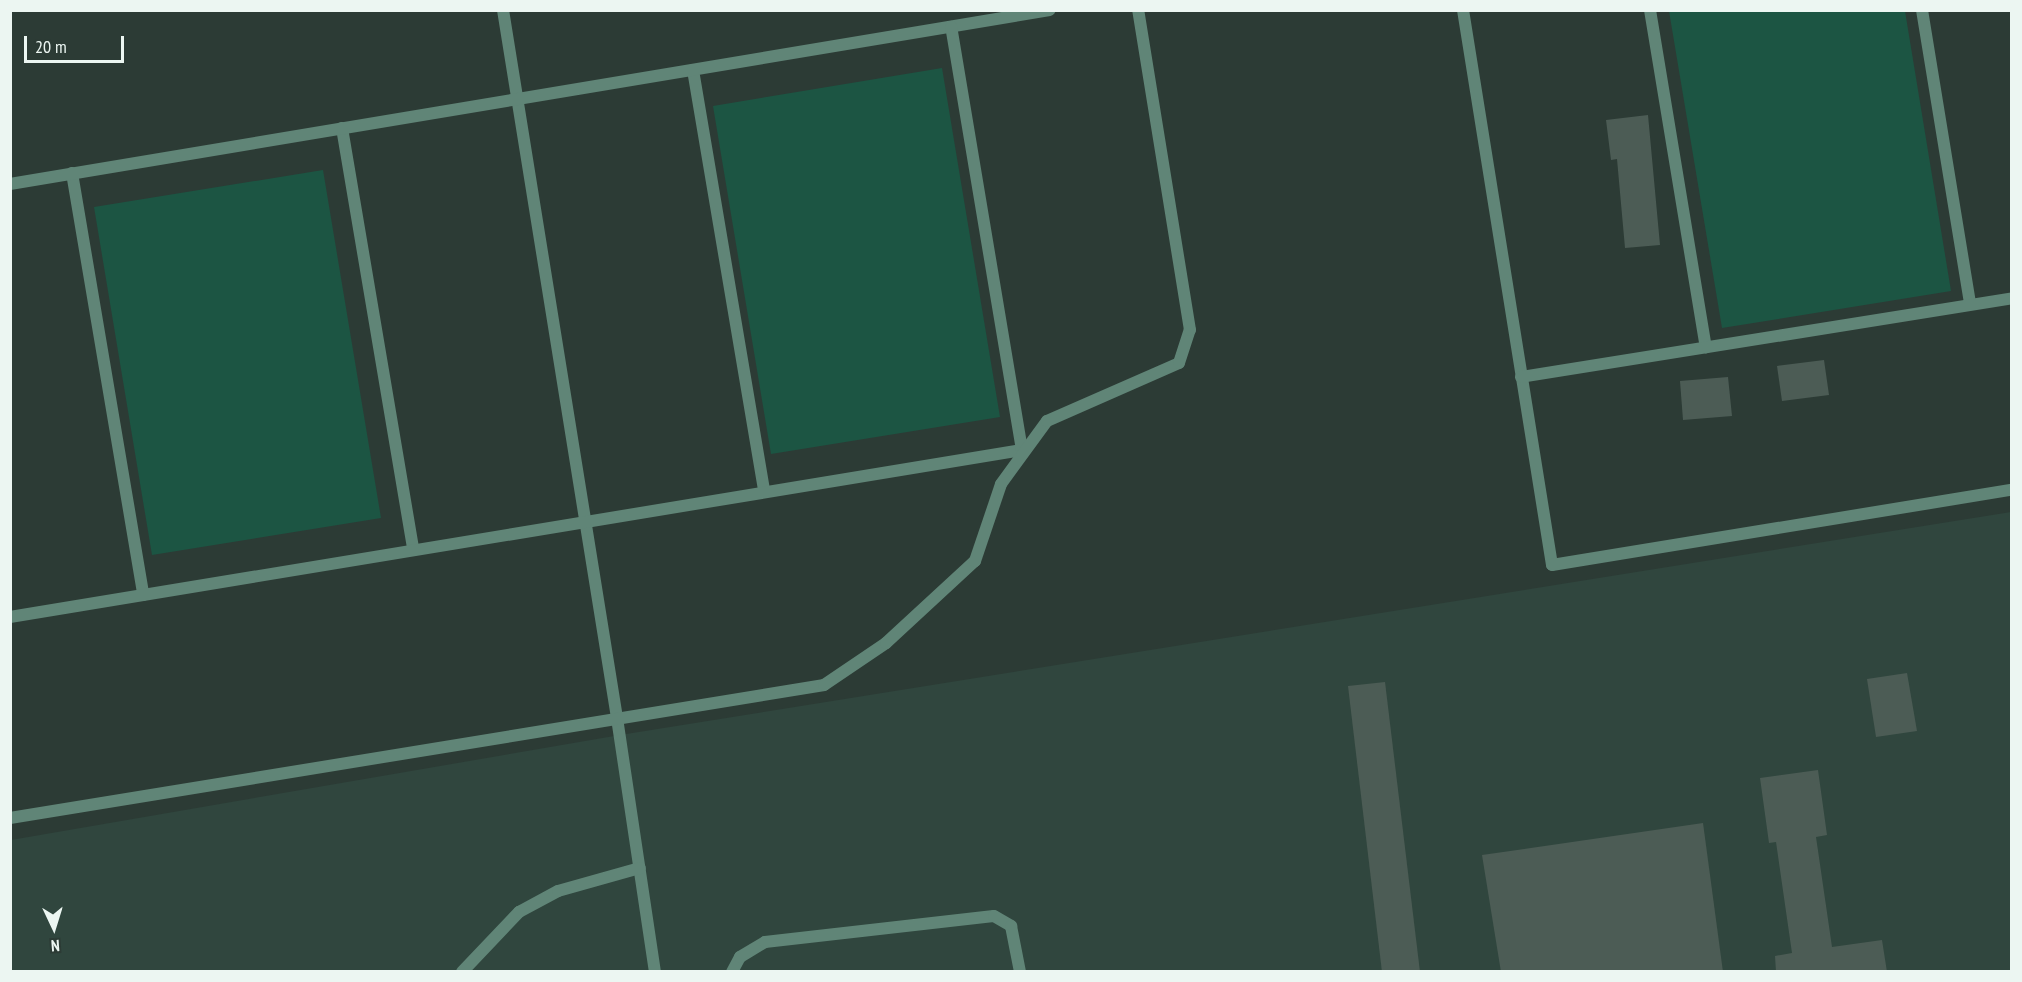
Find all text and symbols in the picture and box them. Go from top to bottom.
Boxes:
scale bar [27,24,128,62]
text: 20 m [35,35,67,58]
north arrow [24,898,84,958]
text: N [50,936,60,956]

